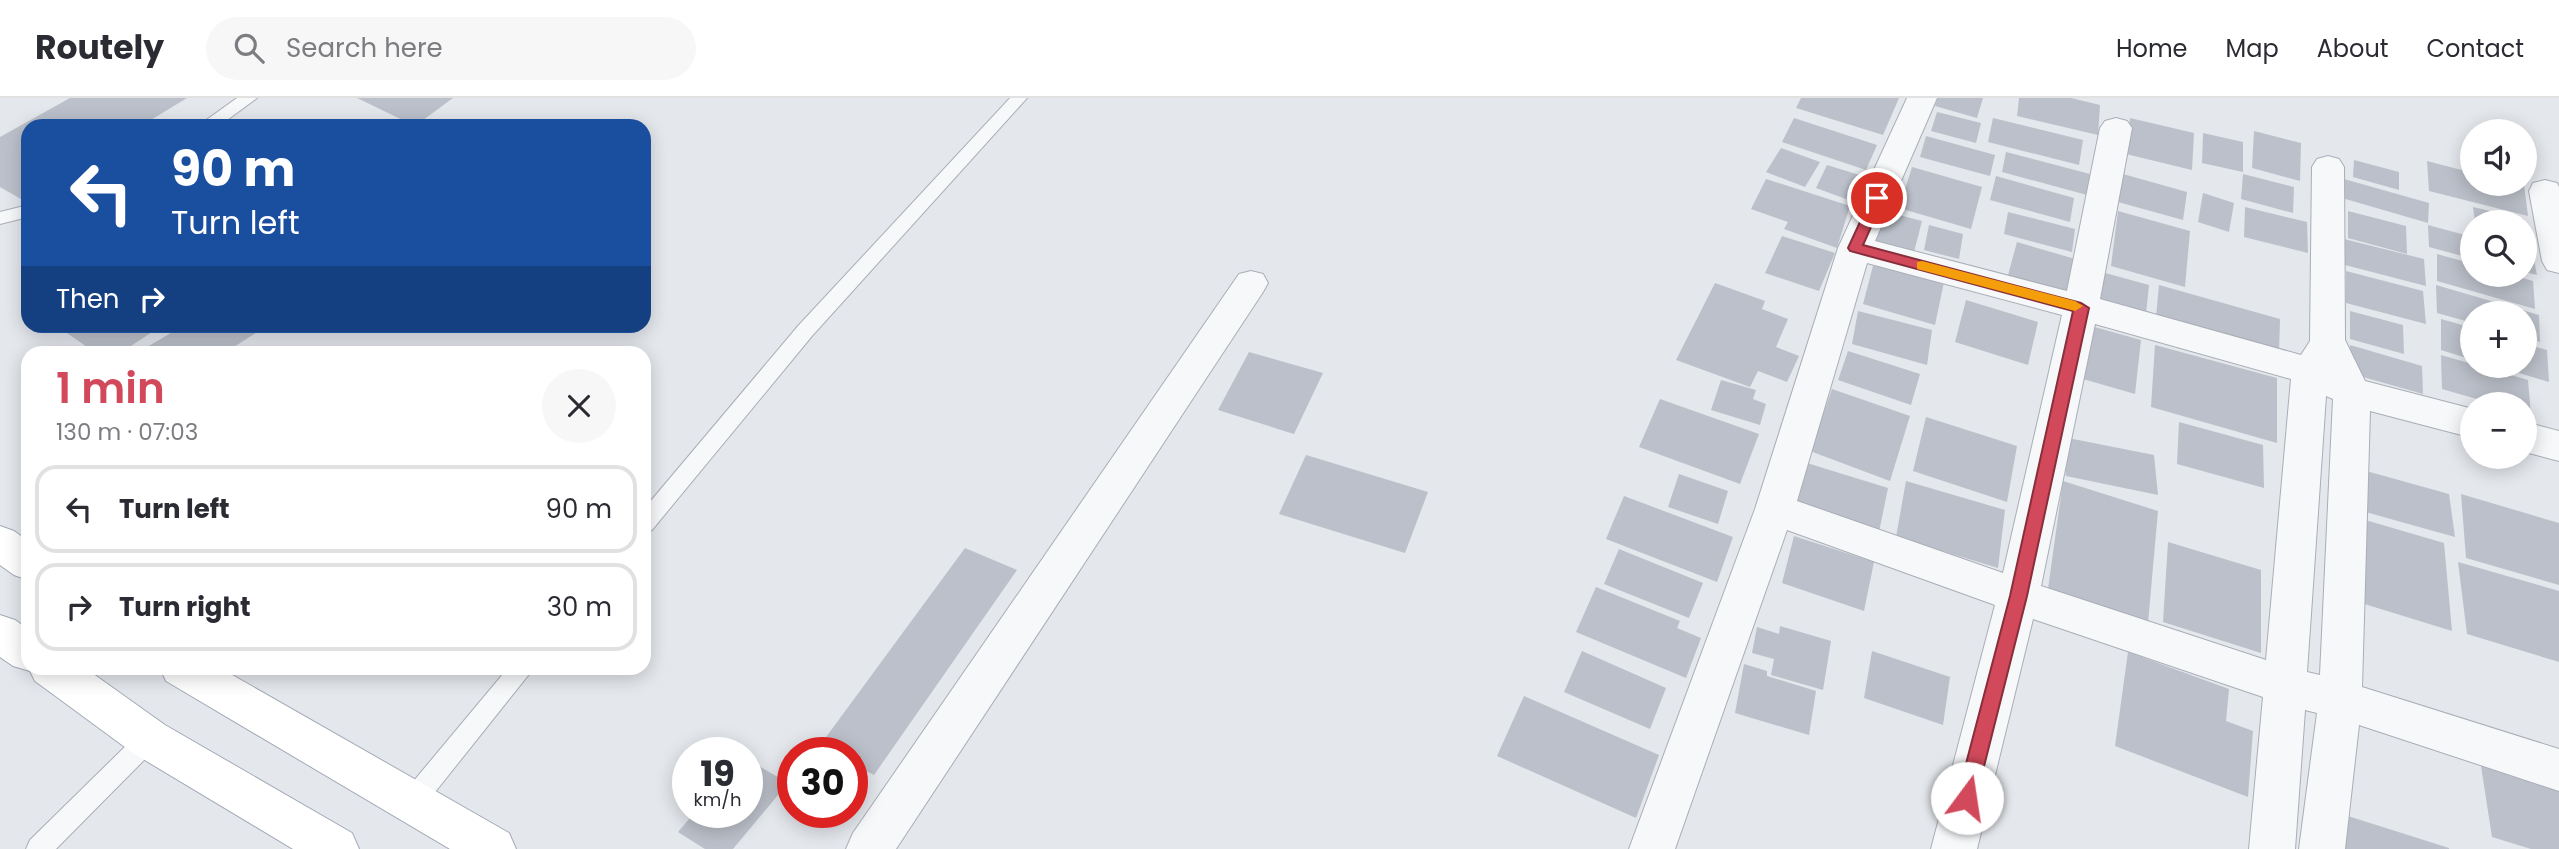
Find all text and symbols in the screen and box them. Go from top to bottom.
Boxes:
search box [206,17,696,80]
text: Routely [35,24,164,71]
icon: search [230,29,268,67]
text: Search here [286,30,443,66]
text: Home [2116,32,2188,65]
text: Map [2226,32,2279,65]
text: About [2317,32,2388,65]
text: Contact [2426,32,2524,65]
map controls [2460,119,2537,469]
button: sound [2460,119,2537,196]
text: 90 m [171,135,295,203]
icon: left [56,147,147,238]
pin [1847,168,1907,228]
icon: arrive [1858,179,1896,217]
text: Turn left [171,200,300,245]
button: search [2460,210,2537,287]
icon: right [133,280,171,318]
text: Then [56,281,119,317]
button: + [2460,301,2537,378]
text: 1 min [56,359,165,418]
button: close [542,369,616,443]
button: − [2460,392,2537,469]
text: 130 m · 07:03 [56,416,198,448]
icon: left [60,490,98,528]
text: Turn left [119,491,230,527]
text: 90 m [546,491,612,527]
icon: right [60,588,98,626]
text: Turn right [119,589,251,625]
text: 30 m [547,589,612,625]
speed limit sign: 30 [777,737,868,828]
text: 19 [700,749,735,798]
position arrow [1930,761,2004,835]
text: km/h [694,787,741,812]

